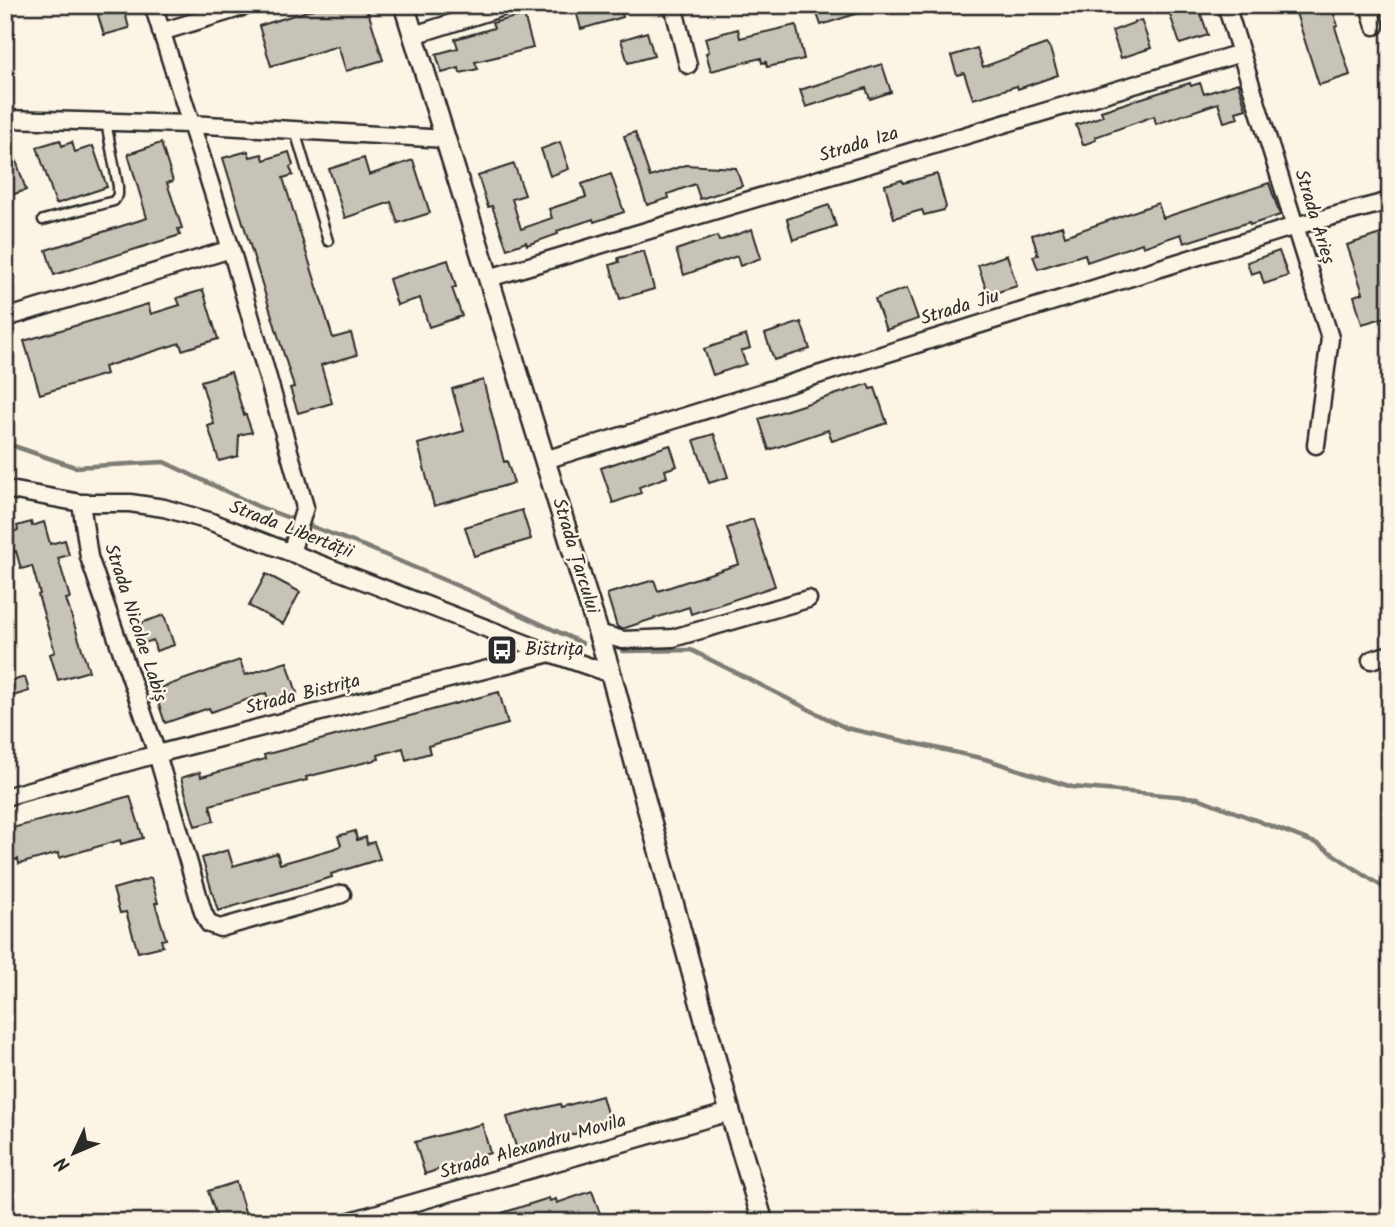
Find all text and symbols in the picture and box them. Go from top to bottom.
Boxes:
street label: Strada Iza [815,119,903,171]
street label: Strada Arieș [1285,166,1343,268]
street label: Strada Jiu [917,282,1003,334]
street label: Strada Libertății [225,493,359,568]
street label: Strada Țarcului [543,494,607,619]
street label: Strada Nicolae Labiș [95,540,175,706]
bus stop icon: Bistrița [485,633,519,667]
place label: Bistrița [525,635,584,665]
street label: Strada Bistrița [242,666,364,724]
street label: Strada Alexandru Movila [436,1106,630,1188]
north arrow [38,1118,108,1188]
text: N [48,1149,78,1178]

